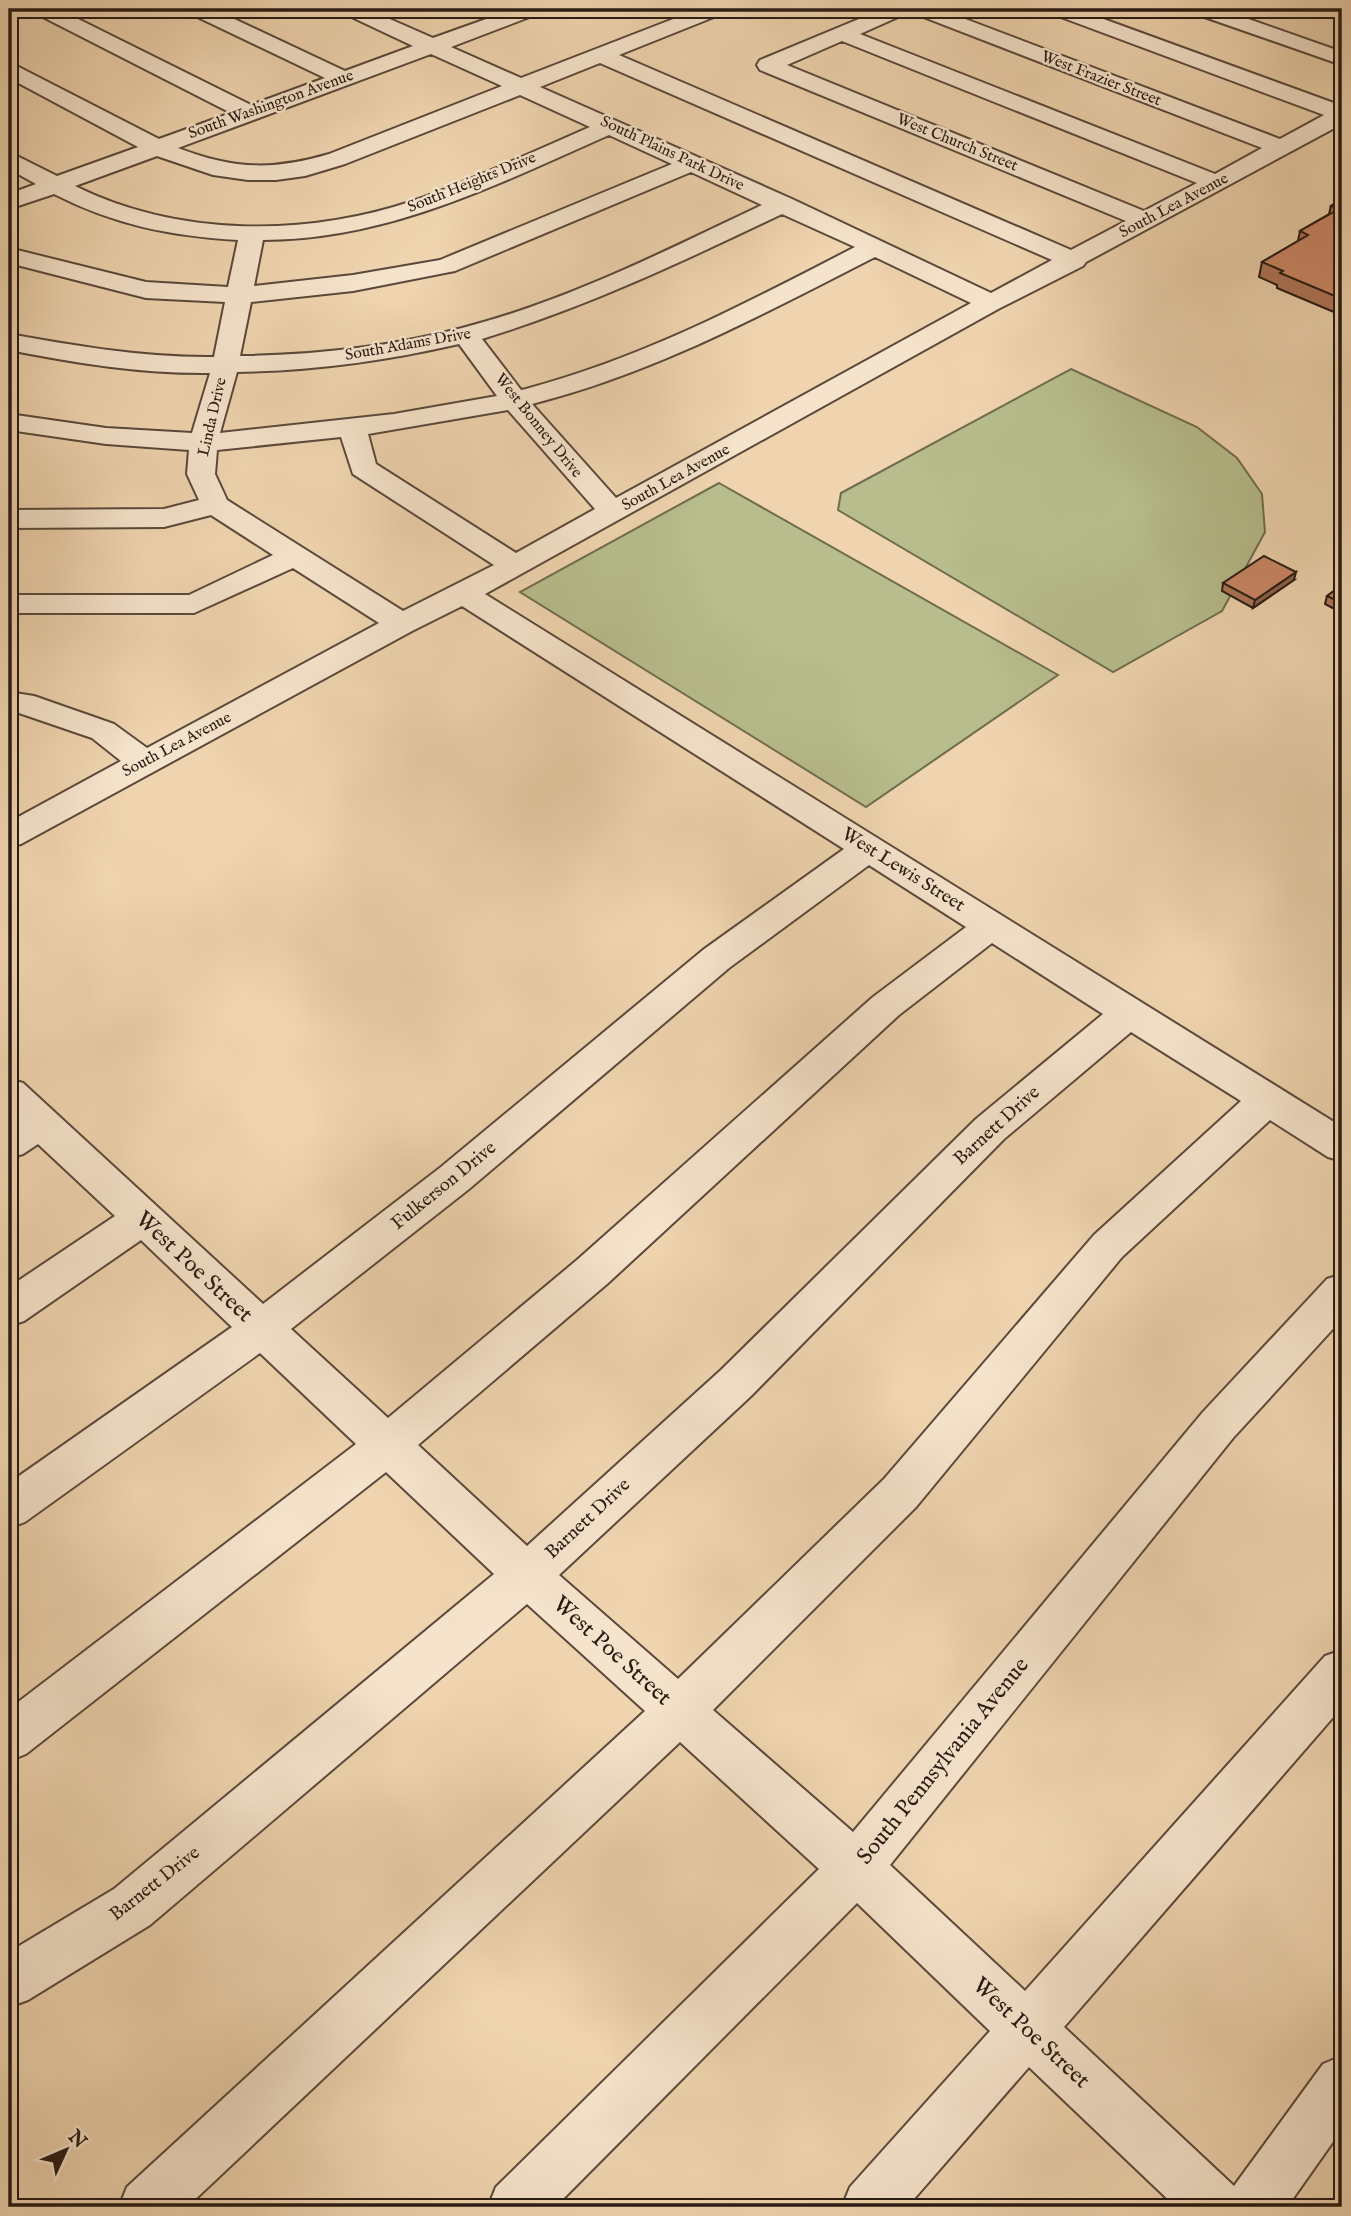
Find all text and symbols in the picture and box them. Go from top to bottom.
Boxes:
street label: West Frazier Street [1038,47,1164,111]
street label: South Washington Avenue [186,66,356,144]
street label: West Church Street [893,110,1021,177]
street label: South Plains Park Drive [597,112,747,196]
street label: South Heights Drive [405,148,539,218]
street label: South Lea Avenue [1116,169,1232,243]
street label: South Adams Drive [343,324,473,366]
street label: West Bonney Drive [490,370,586,482]
street label: Linda Drive [194,376,232,458]
street label: South Lea Avenue [618,440,734,516]
street label: South Lea Avenue [119,708,235,782]
street label: West Lewis Street [837,822,970,918]
street label: Barnett Drive [949,1081,1045,1171]
street label: Fulkerson Drive [387,1136,502,1236]
street label: West Poe Street [129,1205,259,1329]
street label: Barnett Drive [540,1473,636,1565]
street label: West Poe Street [546,1590,678,1712]
street label: South Pennsylvania Avenue [851,1652,1035,1870]
street label: Barnett Drive [105,1841,205,1927]
street label: West Poe Street [966,1971,1096,2095]
north arrow [32,2114,102,2184]
text: N [62,2125,92,2154]

